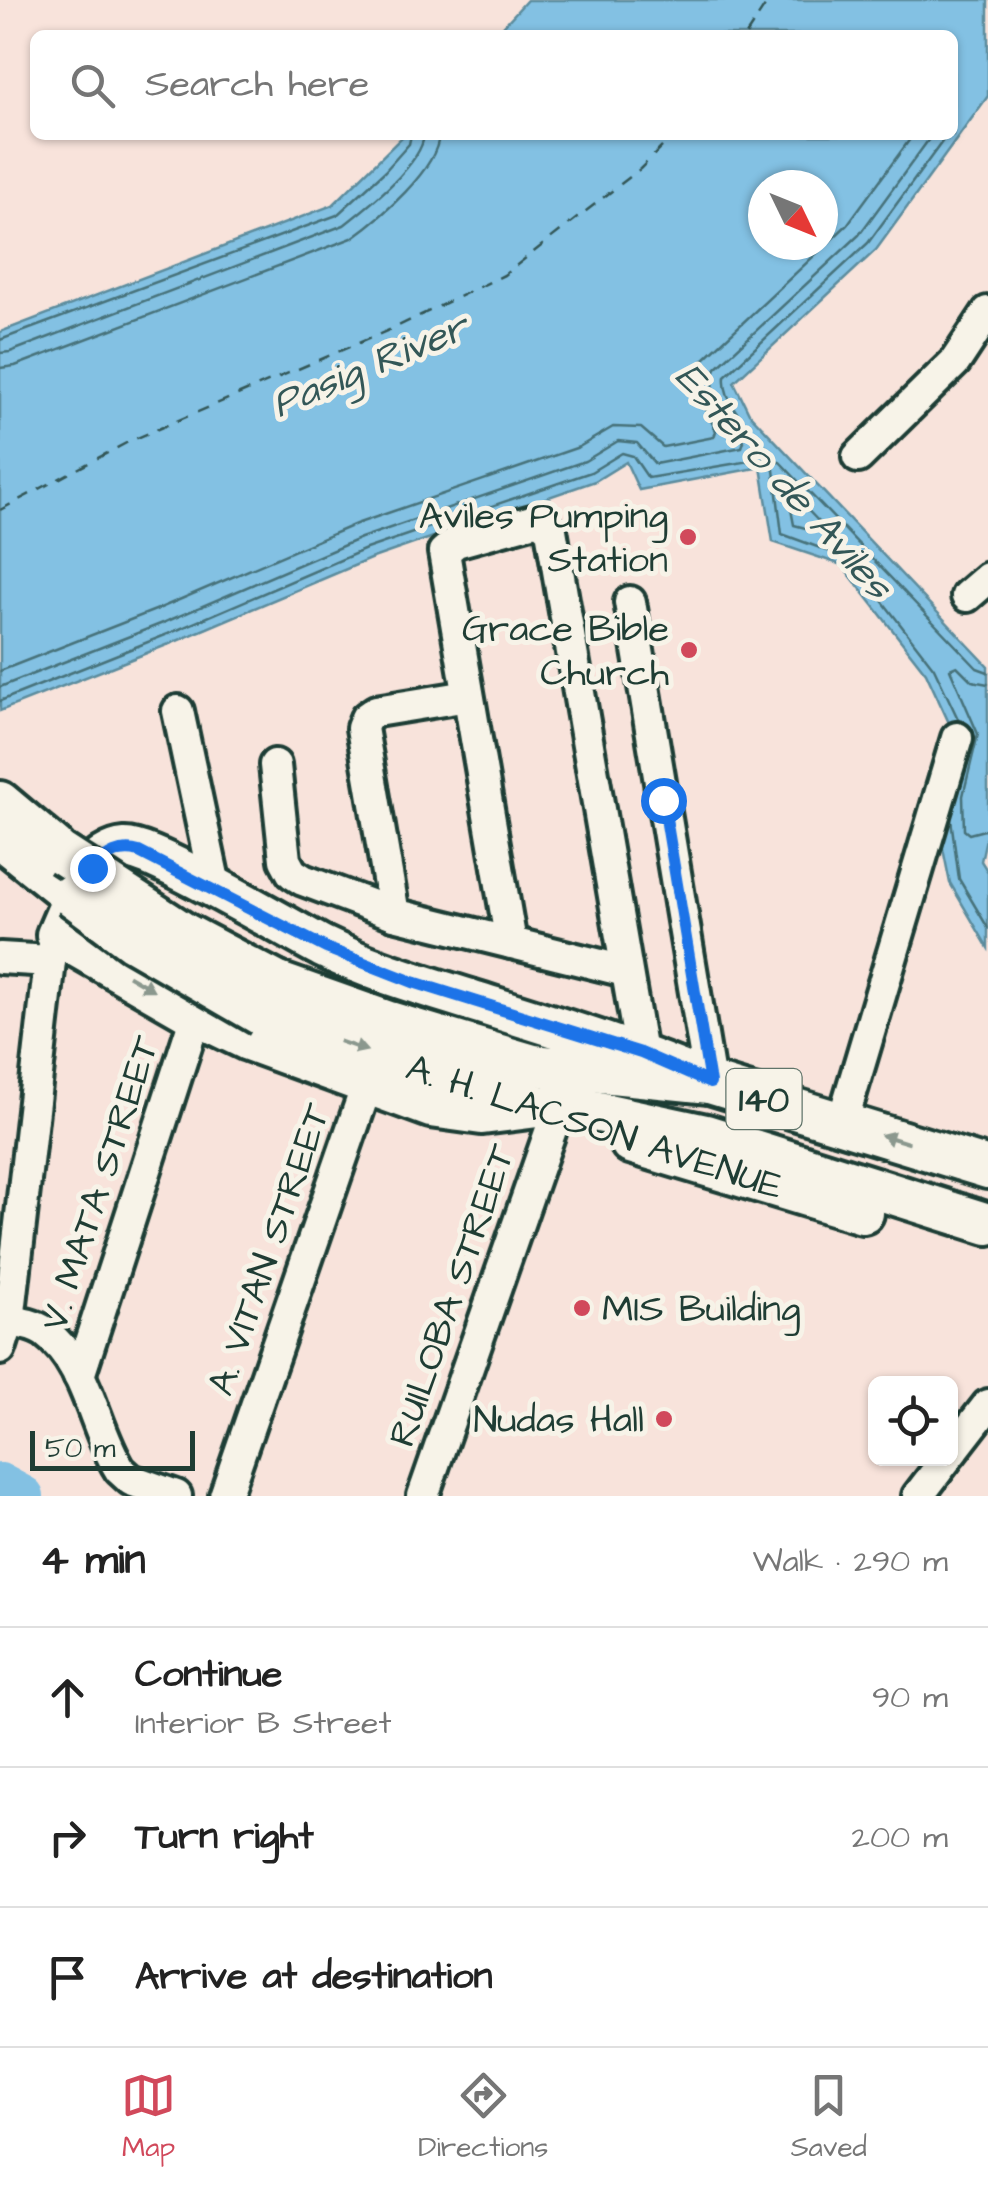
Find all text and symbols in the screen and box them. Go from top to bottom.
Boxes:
search box [30,30,958,140]
icon: search [65,58,120,113]
text: Search here [145,59,369,111]
north arrow [748,170,838,260]
water label: Pasig River [264,299,480,433]
water label: Estero de Aviles [662,352,905,613]
place label: Aviles Pumping Station [419,491,668,587]
marker: Aviles Pumping Station [677,526,699,548]
place label: Grace Bible Church [462,604,669,700]
marker: Grace Bible Church [678,639,700,661]
route start [641,778,687,824]
route end [70,846,116,892]
one-way arrow [127,974,155,992]
street label: V. MATA STREET [29,1029,173,1338]
one-way arrow [339,1040,369,1055]
street label: A. H. LACSON AVENUE [399,1042,789,1213]
road number: 140 [726,1069,802,1129]
street label: A. VITAN STREET [196,1097,344,1402]
one-way arrow [879,1131,910,1146]
street label: RUILOBA STREET [377,1137,529,1454]
place label: MIS Building [602,1284,801,1336]
marker: MIS Building [571,1297,593,1319]
map controls [868,1376,958,1466]
button: locate [868,1376,958,1466]
place label: Nudas Hall [473,1395,644,1447]
marker: Nudas Hall [653,1408,675,1430]
scale bar [30,1426,195,1470]
text: 50 m [45,1429,116,1468]
text: 4 min [40,1532,145,1590]
text: Walk · 290 m [752,1539,948,1584]
text: Continue [135,1649,282,1701]
icon: ahead [40,1670,95,1725]
text: 90 m [872,1675,948,1720]
text: Interior B Street [135,1701,391,1746]
icon: right [40,1810,95,1865]
text: Turn right [135,1811,314,1863]
text: 200 m [852,1815,948,1860]
icon: arrive [40,1950,95,2005]
text: Arrive at destination [135,1951,492,2003]
tab: Map [121,2068,176,2167]
tab: Directions [418,2068,548,2167]
tab: Saved [791,2068,867,2167]

